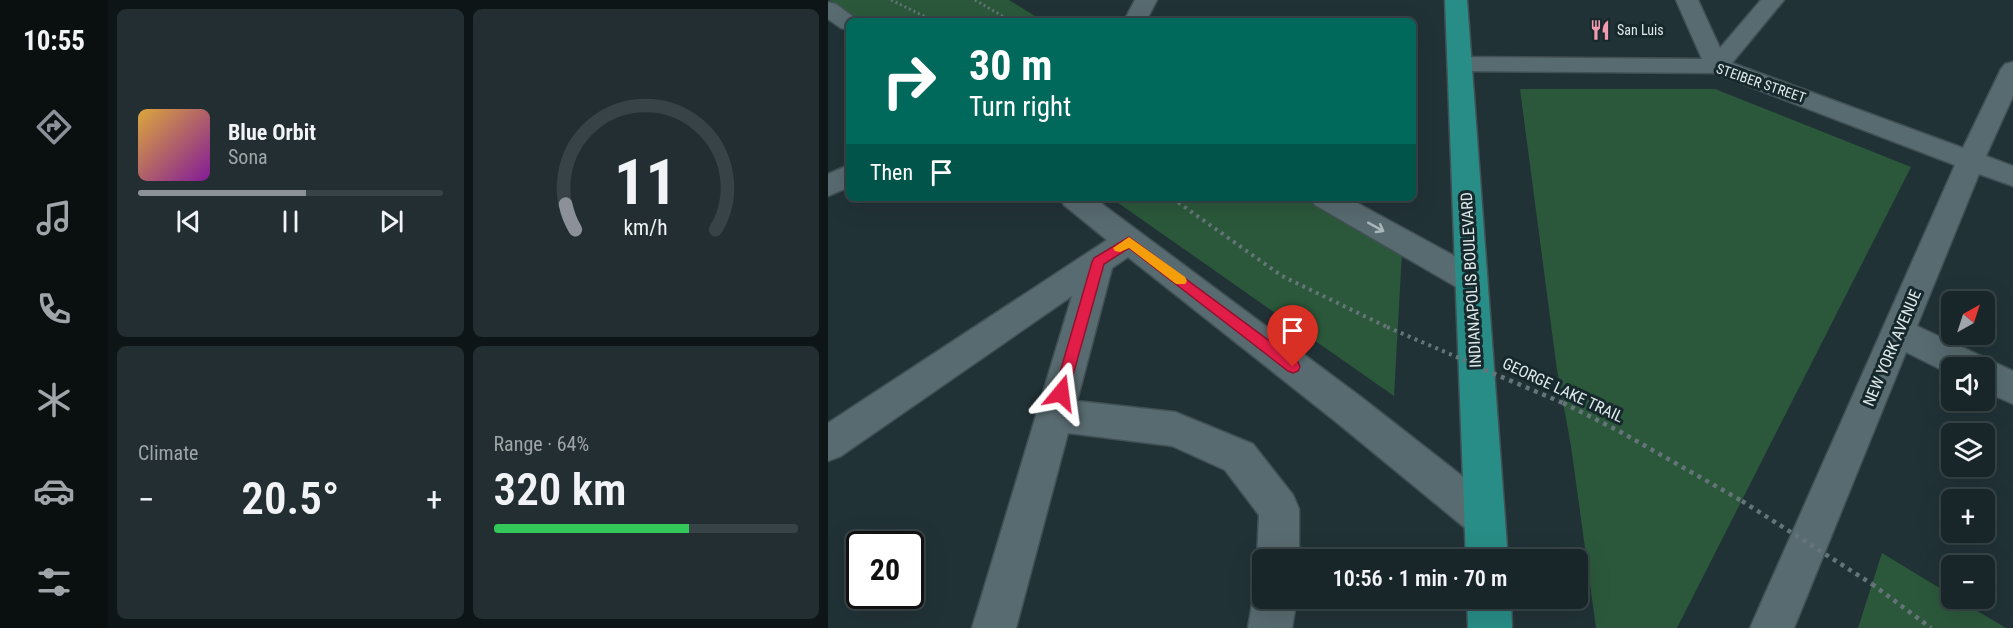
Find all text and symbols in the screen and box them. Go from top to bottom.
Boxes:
restaurant icon: San Luis [1588,18,1612,42]
place label: San Luis [1617,22,1664,38]
text: 10:55 [23,25,85,57]
text: 30 m [969,41,1052,90]
icon: right [870,42,948,120]
street label: STEIBER STREET [1714,60,1808,106]
text: Turn right [969,91,1071,123]
icon: directions [33,106,75,148]
text: Blue Orbit [228,120,316,145]
text: Sona [228,145,268,169]
text: 11 [614,146,677,219]
icon: arrive [925,156,958,189]
text: Then [870,160,913,185]
street label: INDIANAPOLIS BOULEVARD [1457,192,1485,368]
icon: music [33,197,75,239]
icon: previous [172,205,205,238]
icon: pause [274,205,307,238]
icon: next [375,205,408,238]
text: km/h [624,216,668,241]
one-way arrow [1367,221,1384,233]
street label: NEW YORK AVENUE [1859,287,1925,409]
icon: phone [33,288,75,330]
north arrow [1941,291,1995,345]
map controls [1941,291,1995,609]
pin [1267,305,1318,367]
icon: arrive [1276,314,1309,347]
street label: GEORGE LAKE TRAIL [1499,354,1627,427]
button: sound [1941,357,1995,411]
position arrow [1029,361,1093,425]
icon: climate [33,379,75,421]
button: layers [1941,423,1995,477]
text: Range · 64% [494,432,589,456]
text: Climate [138,441,198,465]
text: 320 km [494,463,627,516]
icon: car [33,470,75,512]
text: 20.5° [241,472,339,525]
text: − [138,480,155,519]
text: + [426,480,442,519]
button: + [1941,489,1995,543]
speed limit sign: 20 [846,531,924,609]
button: − [1941,555,1995,609]
icon: filters [33,561,75,603]
text: 10:56 · 1 min · 70 m [1333,566,1507,591]

